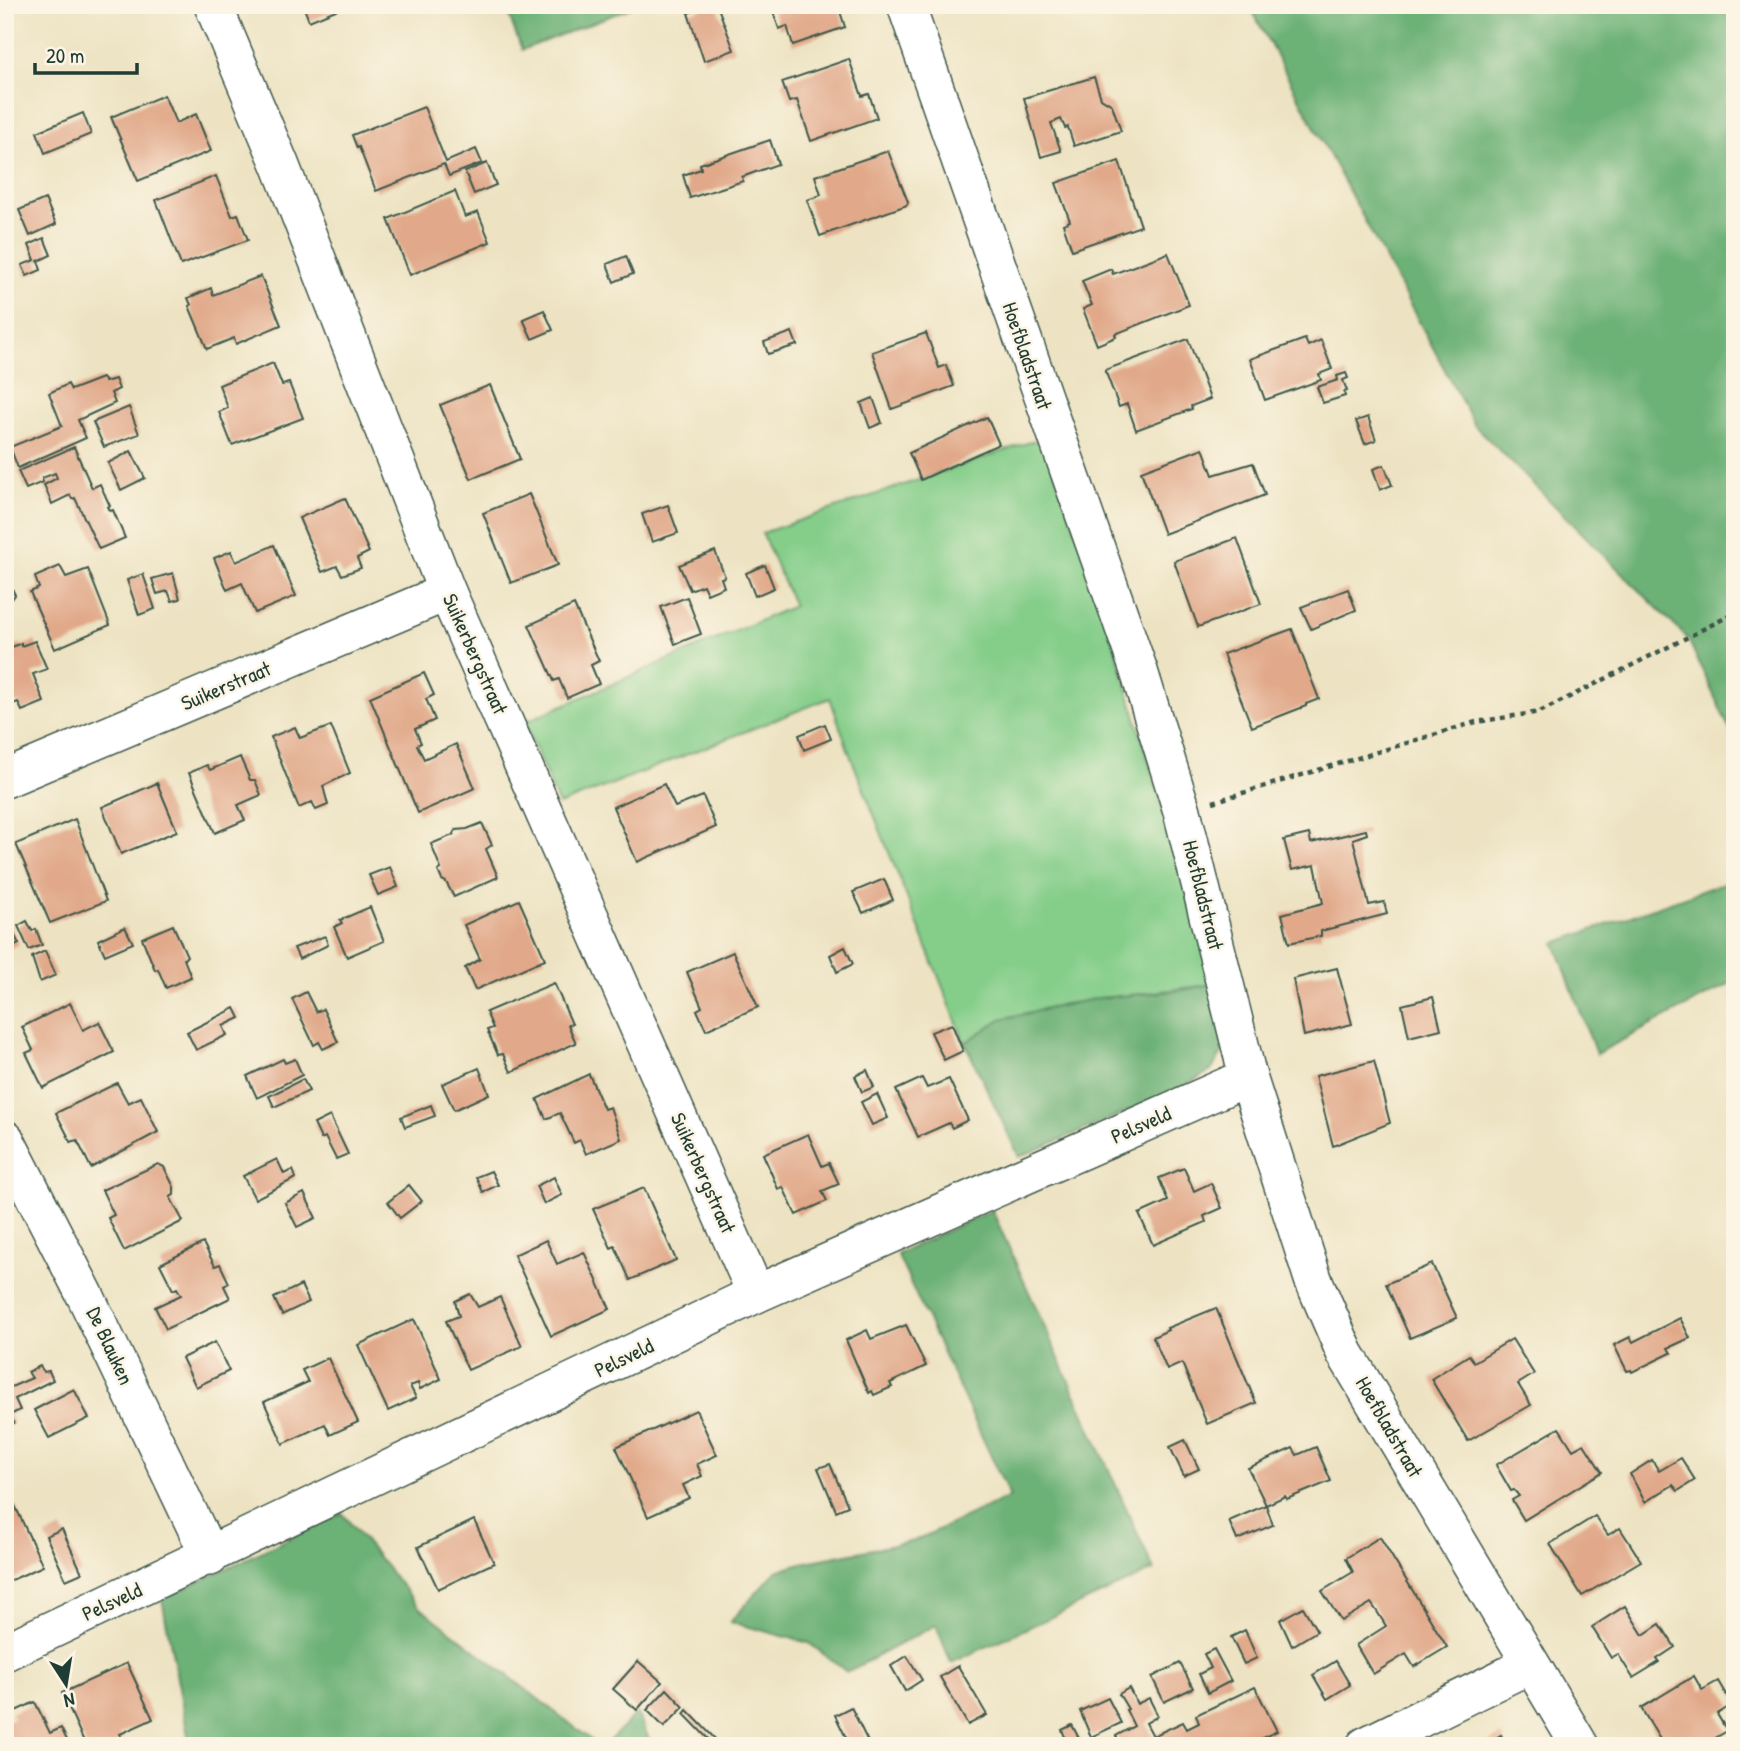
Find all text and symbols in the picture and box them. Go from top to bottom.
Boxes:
scale bar [35,32,136,76]
text: 20 m [46,41,84,70]
street label: Hoefbladstraat [996,298,1060,414]
street label: Suikerbergstraat [436,589,515,720]
street label: Suikerstraat [176,653,276,717]
street label: Hoefbladstraat [1176,837,1231,953]
street label: Pelsveld [1106,1099,1175,1151]
street label: Suikerbergstraat [664,1108,743,1239]
street label: De Blauken [80,1302,141,1389]
street label: Pelsveld [589,1331,658,1384]
street label: Hoefbladstraat [1349,1371,1430,1483]
street label: Pelsveld [77,1575,146,1628]
north arrow [32,1650,102,1720]
text: N [62,1687,77,1714]

